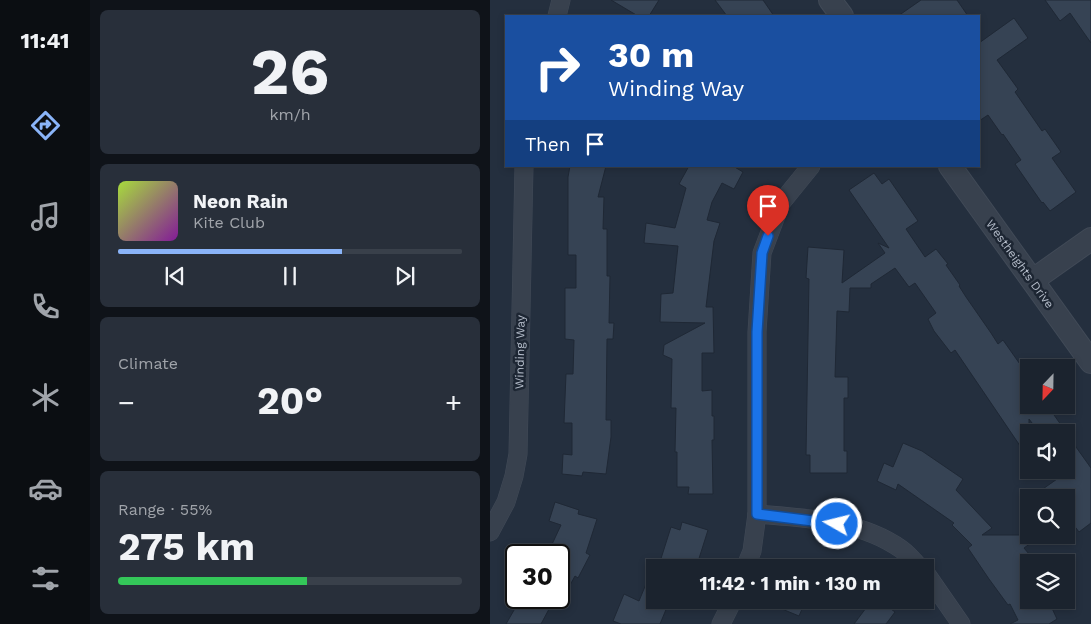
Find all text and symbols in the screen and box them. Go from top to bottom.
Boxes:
text: 11:41 [21,28,69,53]
text: 26 [251,34,329,110]
text: 30 m [608,34,694,76]
icon: right [525,35,590,100]
text: Winding Way [608,76,744,101]
text: km/h [269,105,311,124]
icon: directions [28,108,63,143]
icon: arrive [581,130,609,158]
text: Then [525,133,571,156]
pin [747,185,789,236]
text: Neon Rain [193,190,288,213]
icon: arrive [754,192,782,220]
icon: music [28,199,63,234]
text: Kite Club [193,213,265,232]
street label: Westheights Drive [983,217,1057,311]
icon: previous [161,262,189,290]
icon: pause [276,262,304,290]
icon: next [391,262,419,290]
icon: phone [28,289,63,324]
street label: Winding Way [512,314,528,389]
text: Climate [118,354,178,373]
north arrow [1020,359,1075,414]
map controls [1020,359,1075,609]
text: 20° [257,379,323,423]
icon: climate [28,380,63,415]
text: − [118,386,135,419]
text: + [445,386,462,419]
button: sound [1020,424,1075,479]
icon: car [28,471,63,506]
button: search [1020,489,1075,544]
position arrow [810,497,862,549]
text: Range · 55% [118,500,212,519]
text: 275 km [118,525,255,569]
speed limit sign: 30 [505,544,570,609]
button: layers [1020,554,1075,609]
icon: filters [28,561,63,596]
text: 11:42 · 1 min · 130 m [699,572,881,595]

